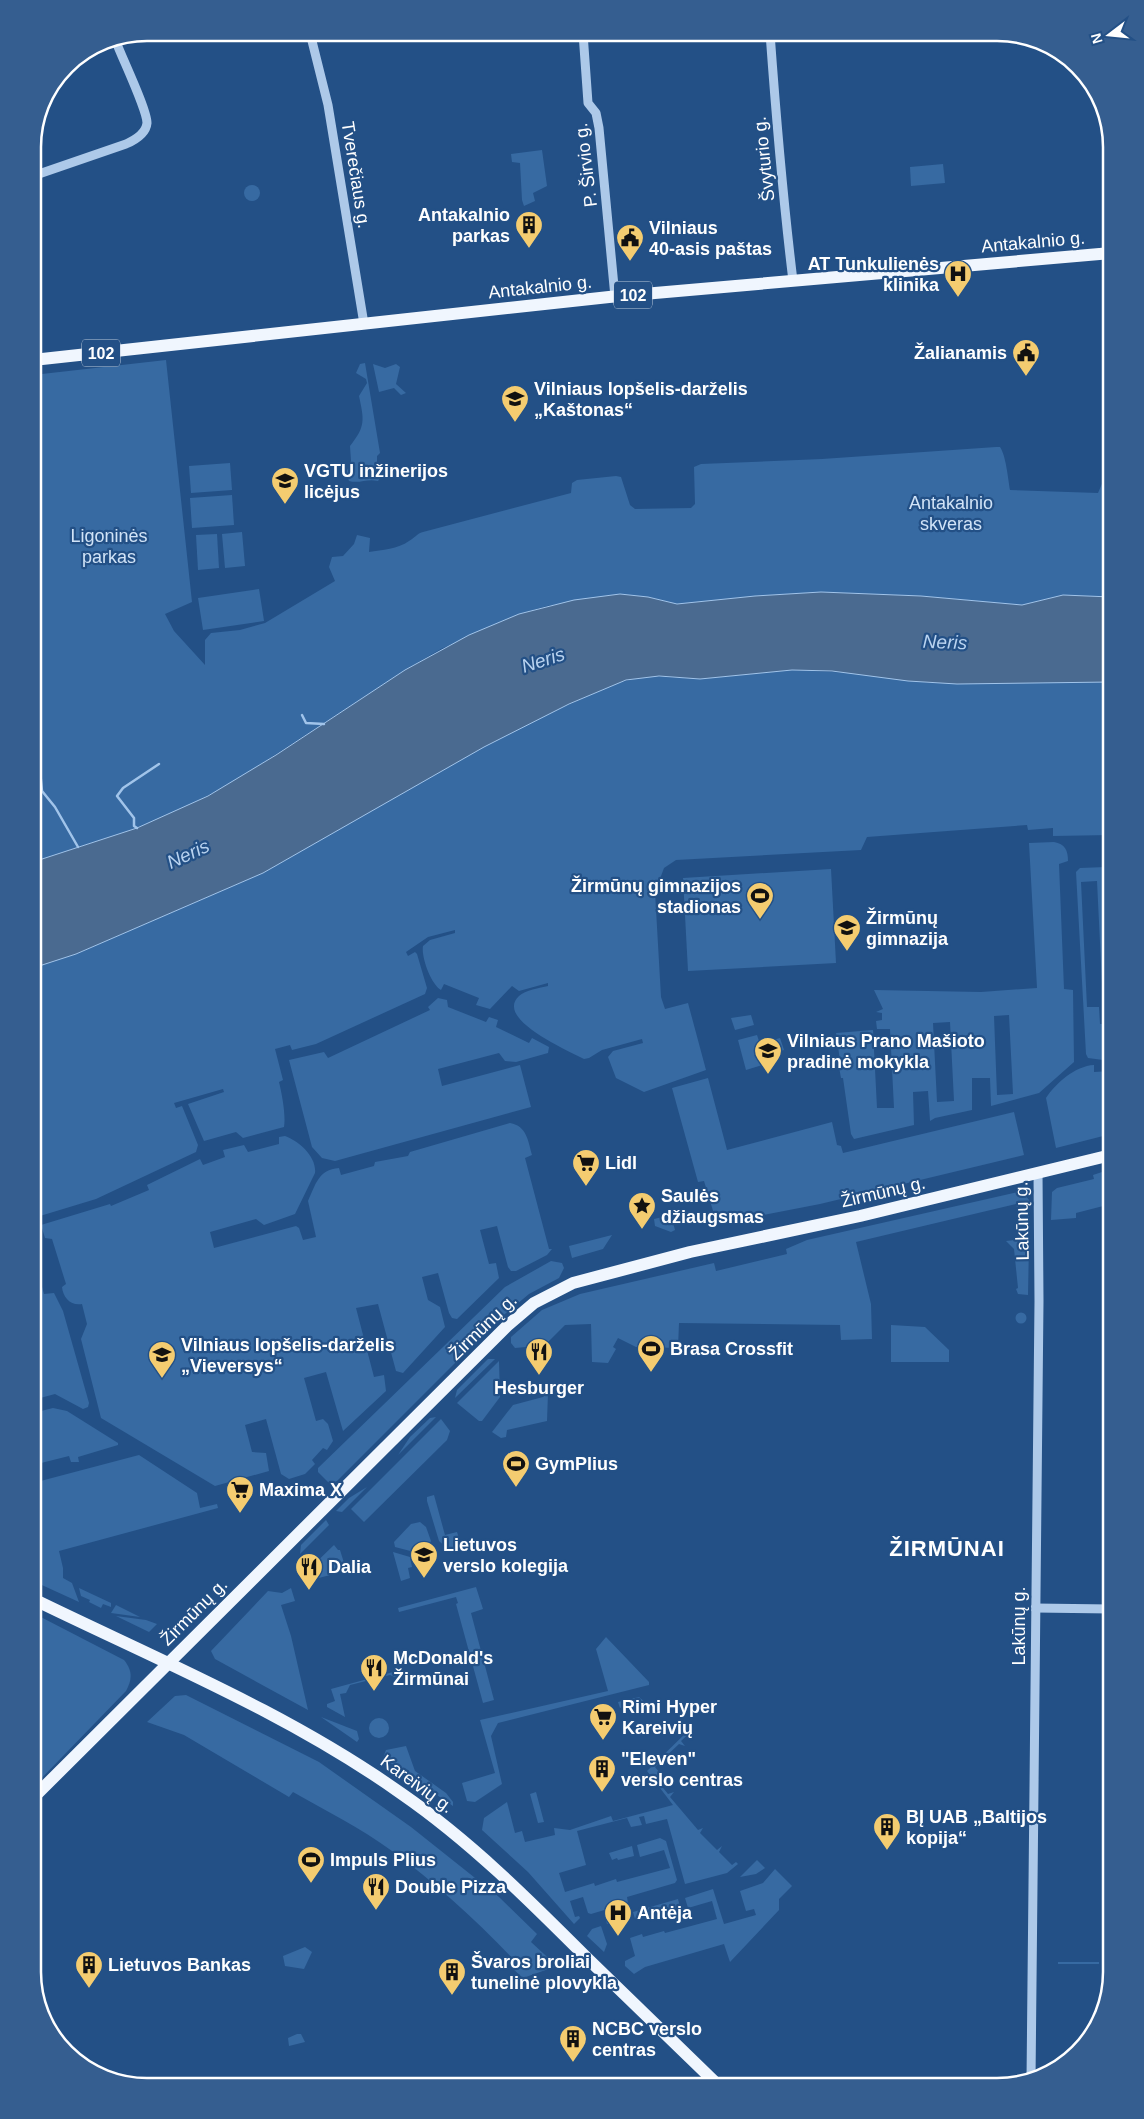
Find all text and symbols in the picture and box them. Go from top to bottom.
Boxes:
north arrow [1084,10,1134,60]
text: N [1087,32,1106,46]
street label: Švyturio g. [749,116,778,202]
street label: Tverečiaus g. [338,120,374,230]
street label: P. Širvio g. [570,122,601,208]
place label: Antakalnio parkas [418,205,510,246]
building icon: Antakalnio parkas [514,210,544,249]
place label: Vilniaus 40-asis paštas [649,218,772,259]
public building icon: Vilniaus 40-asis paštas [615,223,645,262]
street label: Antakalnio g. [980,228,1086,256]
place label: AT Tunkulienės klinika [808,254,940,295]
hospital icon: AT Tunkulienės klinika [943,259,973,298]
street label: Antakalnio g. [487,272,593,302]
road number: 102 [614,282,652,308]
public building icon: Žalianamis [1011,338,1041,377]
road number: 102 [82,339,120,366]
place label: Žalianamis [914,342,1007,363]
place label: Vilniaus lopšelis-darželis „Kaštonas“ [534,379,748,420]
school or university icon: Vilniaus lopšelis-darželis „Kaštonas“ [500,384,530,423]
place label: VGTU inžinerijos licėjus [304,461,448,502]
school or university icon: VGTU inžinerijos licėjus [270,466,300,505]
park label: Antakalnio skveras [909,493,993,534]
park label: Ligoninės parkas [70,526,148,567]
water label: Neris [922,631,968,653]
water label: Neris [519,643,568,677]
water label: Neris [163,835,213,873]
place label: Žirmūnų gimnazijos stadionas [571,875,741,917]
sports icon: Žirmūnų gimnazijos stadionas [745,881,775,920]
place label: Žirmūnų gimnazija [866,907,949,949]
school or university icon: Žirmūnų gimnazija [832,913,862,952]
place label: Vilniaus Prano Mašioto pradinė mokykla [787,1031,985,1072]
school or university icon: Vilniaus Prano Mašioto pradinė mokykla [753,1036,783,1075]
supermarket icon: Lidl [571,1148,601,1187]
place label: Lidl [605,1153,637,1173]
street label: Žirmūnų g. [839,1173,927,1211]
street label: Lakūnų g. [1011,1181,1033,1261]
place label: Saulės džiaugsmas [661,1186,764,1227]
place icon: Saulės džiaugsmas [627,1191,657,1230]
street label: Žirmūnų g. [445,1290,521,1364]
sports icon: Brasa Crossfit [636,1334,666,1373]
place label: Vilniaus lopšelis-darželis „Vieversys“ [181,1335,395,1376]
restaurant icon: Hesburger [524,1337,554,1376]
place label: Brasa Crossfit [670,1339,793,1359]
school or university icon: Vilniaus lopšelis-darželis „Vieversys“ [147,1340,177,1379]
place label: Hesburger [494,1378,584,1398]
sports icon: GymPlius [501,1449,531,1488]
place label: GymPlius [535,1454,618,1474]
supermarket icon: Maxima X [225,1475,255,1514]
place label: Maxima X [259,1480,342,1500]
place label: Lietuvos verslo kolegija [443,1535,569,1576]
district label: ŽIRMŪNAI [889,1536,1005,1561]
school or university icon: Lietuvos verslo kolegija [409,1540,439,1579]
restaurant icon: Dalia [294,1552,324,1591]
place label: Dalia [328,1557,372,1577]
street label: Žirmūnų g. [157,1575,231,1649]
street label: Lakūnų g. [1009,1586,1029,1666]
place label: McDonald's Žirmūnai [393,1648,493,1689]
restaurant icon: McDonald's Žirmūnai [359,1653,389,1692]
place label: Rimi Hyper Kareivių [622,1697,717,1738]
supermarket icon: Rimi Hyper Kareivių [588,1702,618,1741]
place label: "Eleven" verslo centras [621,1749,743,1790]
street label: Kareivių g. [377,1751,457,1817]
building icon: "Eleven" verslo centras [587,1754,617,1793]
place label: BĮ UAB „Baltijos kopija“ [906,1807,1047,1848]
building icon: BĮ UAB „Baltijos kopija“ [872,1812,902,1851]
sports icon: Impuls Plius [296,1845,326,1884]
place label: Impuls Plius [330,1850,436,1870]
restaurant icon: Double Pizza [361,1872,391,1911]
place label: Double Pizza [395,1877,507,1897]
hospital icon: Antėja [603,1898,633,1937]
place label: Antėja [637,1903,693,1923]
building icon: Lietuvos Bankas [74,1950,104,1989]
place label: Švaros broliai tunelinė plovykla [471,1951,618,1993]
place label: Lietuvos Bankas [108,1955,251,1975]
building icon: Švaros broliai tunelinė plovykla [437,1957,467,1996]
place label: NCBC verslo centras [592,2019,702,2060]
building icon: NCBC verslo centras [558,2024,588,2063]

